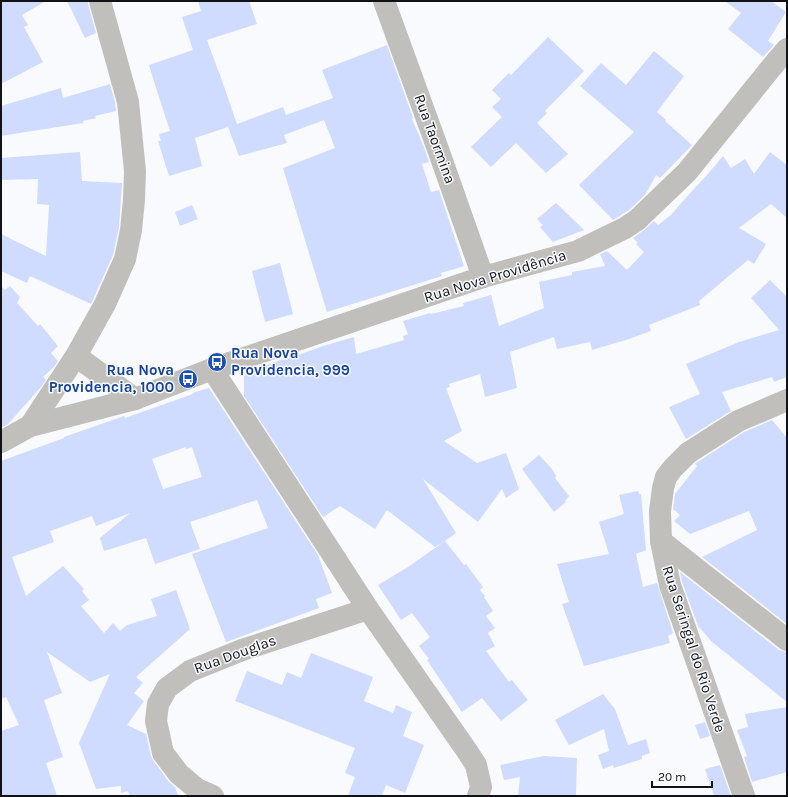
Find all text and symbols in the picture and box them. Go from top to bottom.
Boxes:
street label: Rua Taormina [410,92,460,186]
street label: Rua Nova Providência [422,246,568,306]
place label: Rua Nova Providencia, 999 [231,344,350,379]
bus stop icon: Rua Nova Providencia, 999 [206,351,228,373]
place label: Rua Nova Providencia, 1000 [49,361,174,396]
bus stop icon: Rua Nova Providencia, 1000 [177,368,199,390]
street label: Rua Seringal do Rio Verde [659,563,729,735]
street label: Rua Douglas [191,631,279,677]
scale bar [652,763,712,789]
text: 20 m [658,770,686,784]

